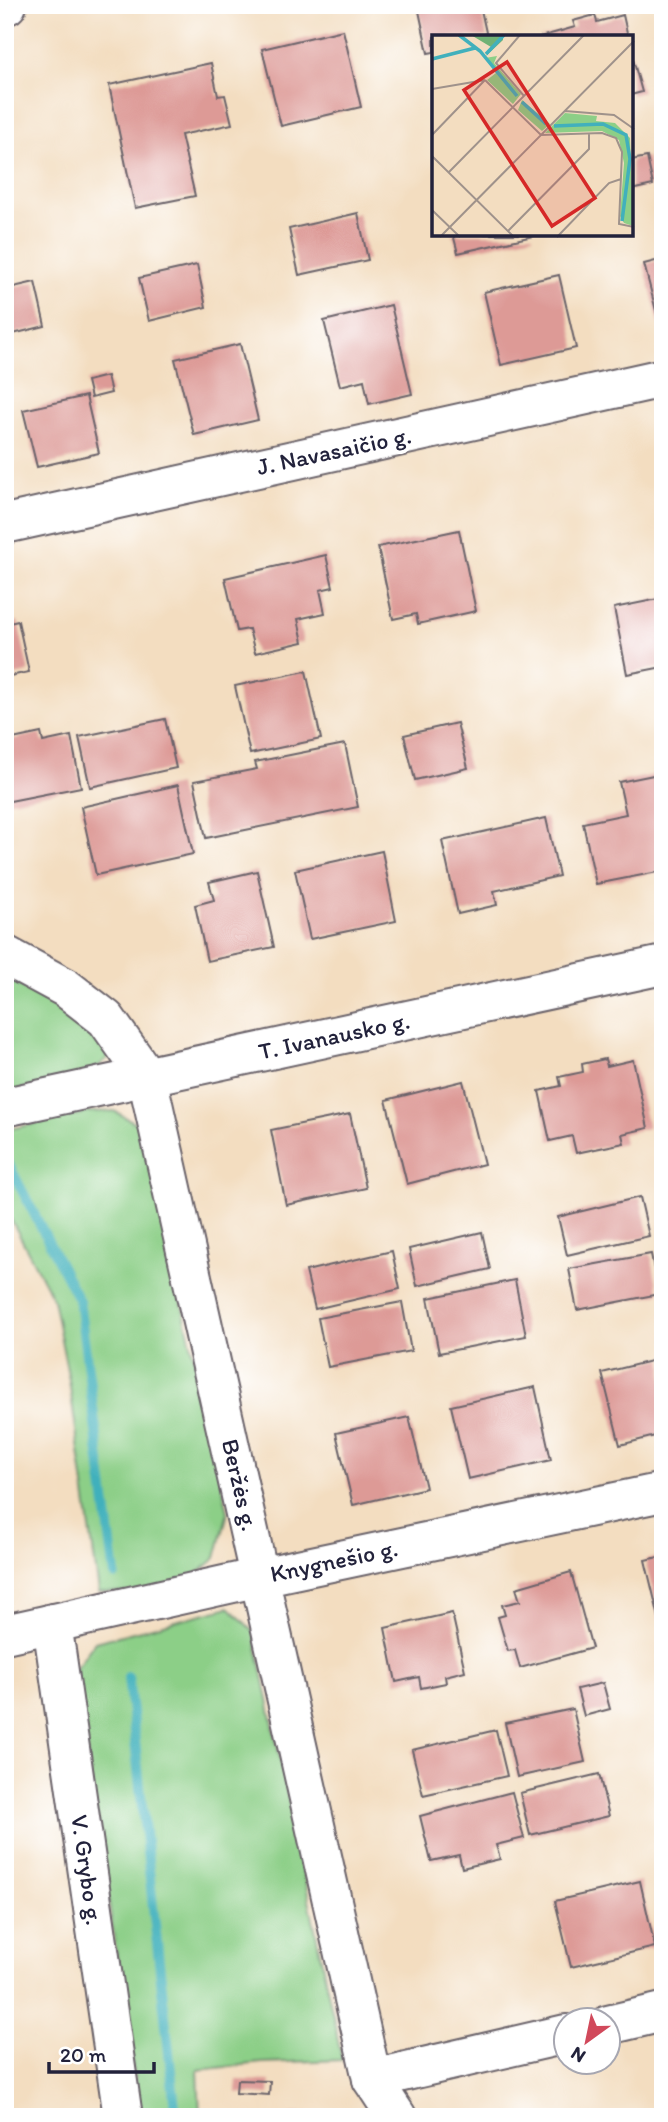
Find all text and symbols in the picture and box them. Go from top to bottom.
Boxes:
inset map [432,35,633,236]
street label: J. Navasaičio g. [254,420,414,481]
street label: T. Ivanausko g. [256,1005,412,1066]
street label: Beržės g. [216,1436,265,1534]
street label: Knygnešio g. [267,1533,400,1588]
street label: V. Grybo g. [65,1813,110,1927]
north arrow [552,2007,622,2076]
scale bar [49,2031,154,2075]
text: 20 m [60,2042,107,2067]
text: N [566,2042,590,2068]

